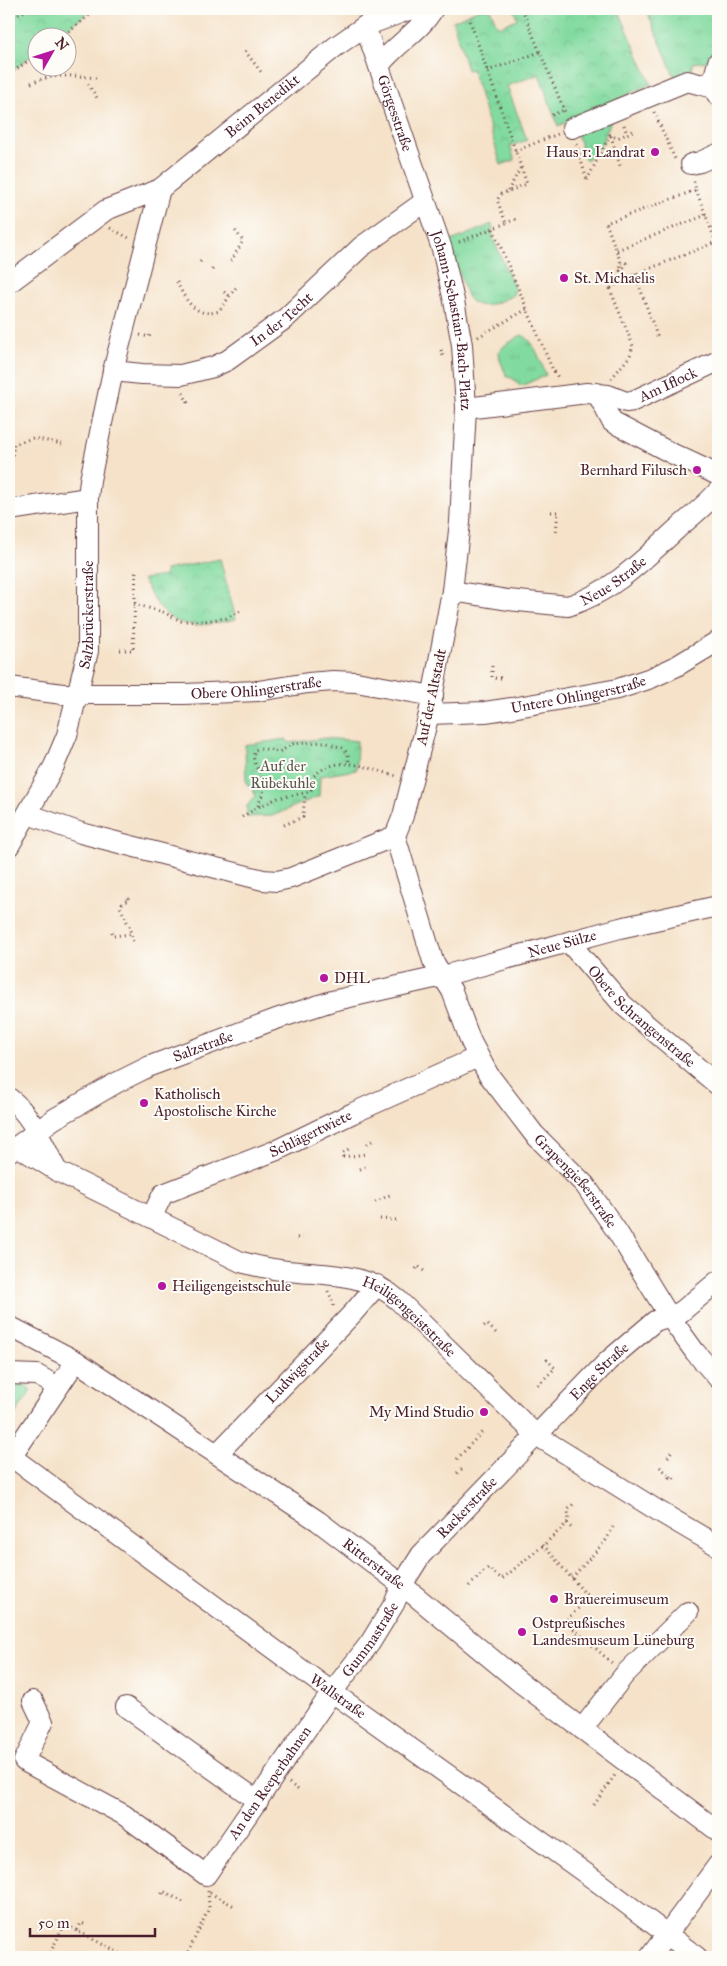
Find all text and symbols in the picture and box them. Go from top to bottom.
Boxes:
north arrow [28,28,78,78]
text: N [51,34,72,54]
street label: Beim Benedikt [221,70,304,142]
street label: Görgesstraße [374,72,417,154]
place label: Haus 1: Landrat [546,143,646,161]
marker: Haus 1: Landrat [649,146,661,158]
street label: Johann-Sebastian-Bach-Platz [426,226,475,411]
place label: St. Michaelis [574,269,655,287]
marker: St. Michaelis [558,272,570,284]
street label: In der Techt [247,288,317,350]
street label: Am Iflock [635,363,700,406]
place label: Bernhard Filusch [580,461,688,479]
marker: Bernhard Filusch [691,464,703,476]
street label: Neue Straße [577,552,650,610]
street label: Salzbrückerstraße [75,561,97,671]
street label: Auf der Altstadt [412,646,450,748]
street label: Untere Ohlingerstraße [509,671,648,717]
street label: Obere Ohlingerstraße [190,673,322,703]
park label: Auf der Rübekuhle [250,757,316,792]
street label: Neue Sülze [526,926,598,962]
street label: Obere Schrangenstraße [584,962,699,1071]
place label: DHL [334,969,370,987]
marker: DHL [318,972,330,984]
street label: Salzstraße [170,1027,235,1066]
place label: Katholisch Apostolische Kirche [153,1085,277,1120]
marker: Katholisch Apostolische Kirche [138,1097,150,1109]
street label: Schlägertwiete [267,1106,355,1161]
street label: Grapengießerstraße [530,1130,621,1231]
street label: Heiligengeiststraße [360,1272,460,1361]
place label: Heiligengeistschule [172,1277,291,1295]
marker: Heiligengeistschule [156,1280,168,1292]
street label: Ludwigstraße [262,1334,333,1407]
street label: Enge Straße [566,1338,632,1404]
place label: My Mind Studio [369,1403,474,1421]
marker: My Mind Studio [478,1406,490,1418]
street label: Rackerstraße [433,1473,501,1542]
street label: Ritterstraße [339,1534,409,1593]
place label: Brauereimuseum [564,1590,669,1608]
marker: Brauereimuseum [548,1593,560,1605]
street label: Gummastraße [338,1599,402,1681]
place label: Ostpreußisches Landesmuseum Lüneburg [532,1614,695,1649]
marker: Ostpreußisches Landesmuseum Lüneburg [516,1626,528,1638]
street label: Wallstraße [307,1670,370,1722]
street label: An den Reeperbahnen [224,1723,315,1844]
scale bar [30,1906,155,1938]
text: 50 m [38,1914,70,1932]

